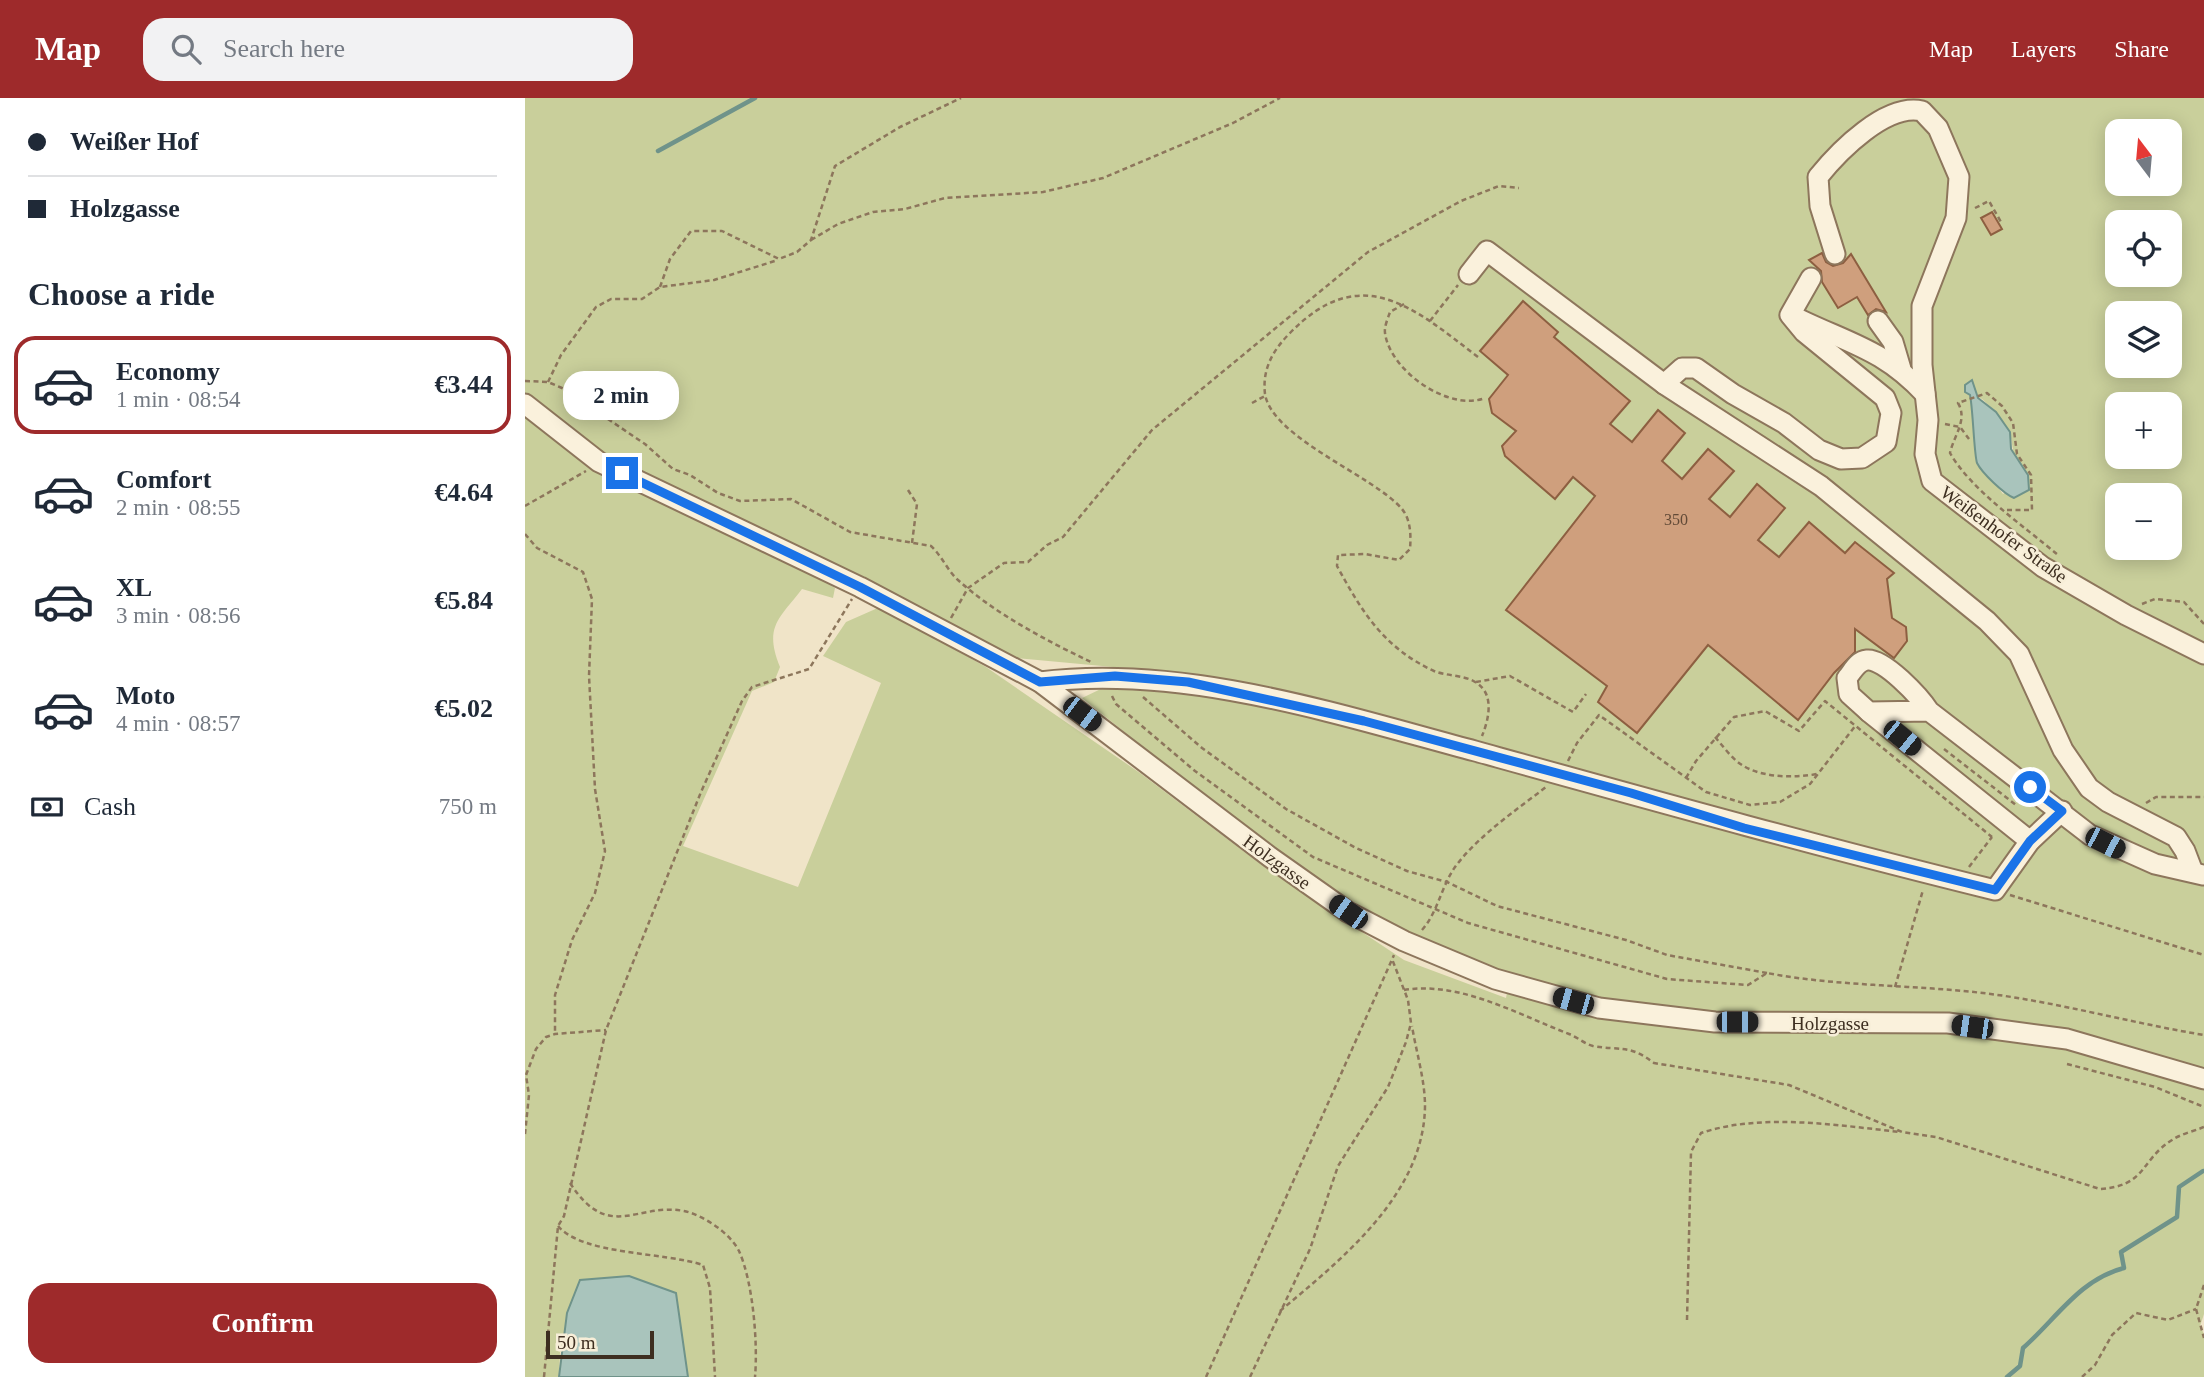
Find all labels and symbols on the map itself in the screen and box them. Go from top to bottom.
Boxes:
north arrow [2105,119,2182,196]
callout: 2 min [564,372,680,420]
route end [606,457,638,489]
street label: Weißenhofer Straße [1937,481,2071,587]
house number: 350 [1664,511,1688,528]
car [1059,693,1106,735]
car [1880,717,1925,759]
route start [2014,771,2046,803]
car [2082,824,2129,862]
street label: Holzgasse [1239,831,1315,893]
car [1325,891,1372,933]
car [1550,985,1597,1017]
car [1717,1012,1759,1033]
street label: Holzgasse [1791,1013,1869,1034]
car [1950,1014,1995,1040]
scale bar [546,1328,655,1360]

